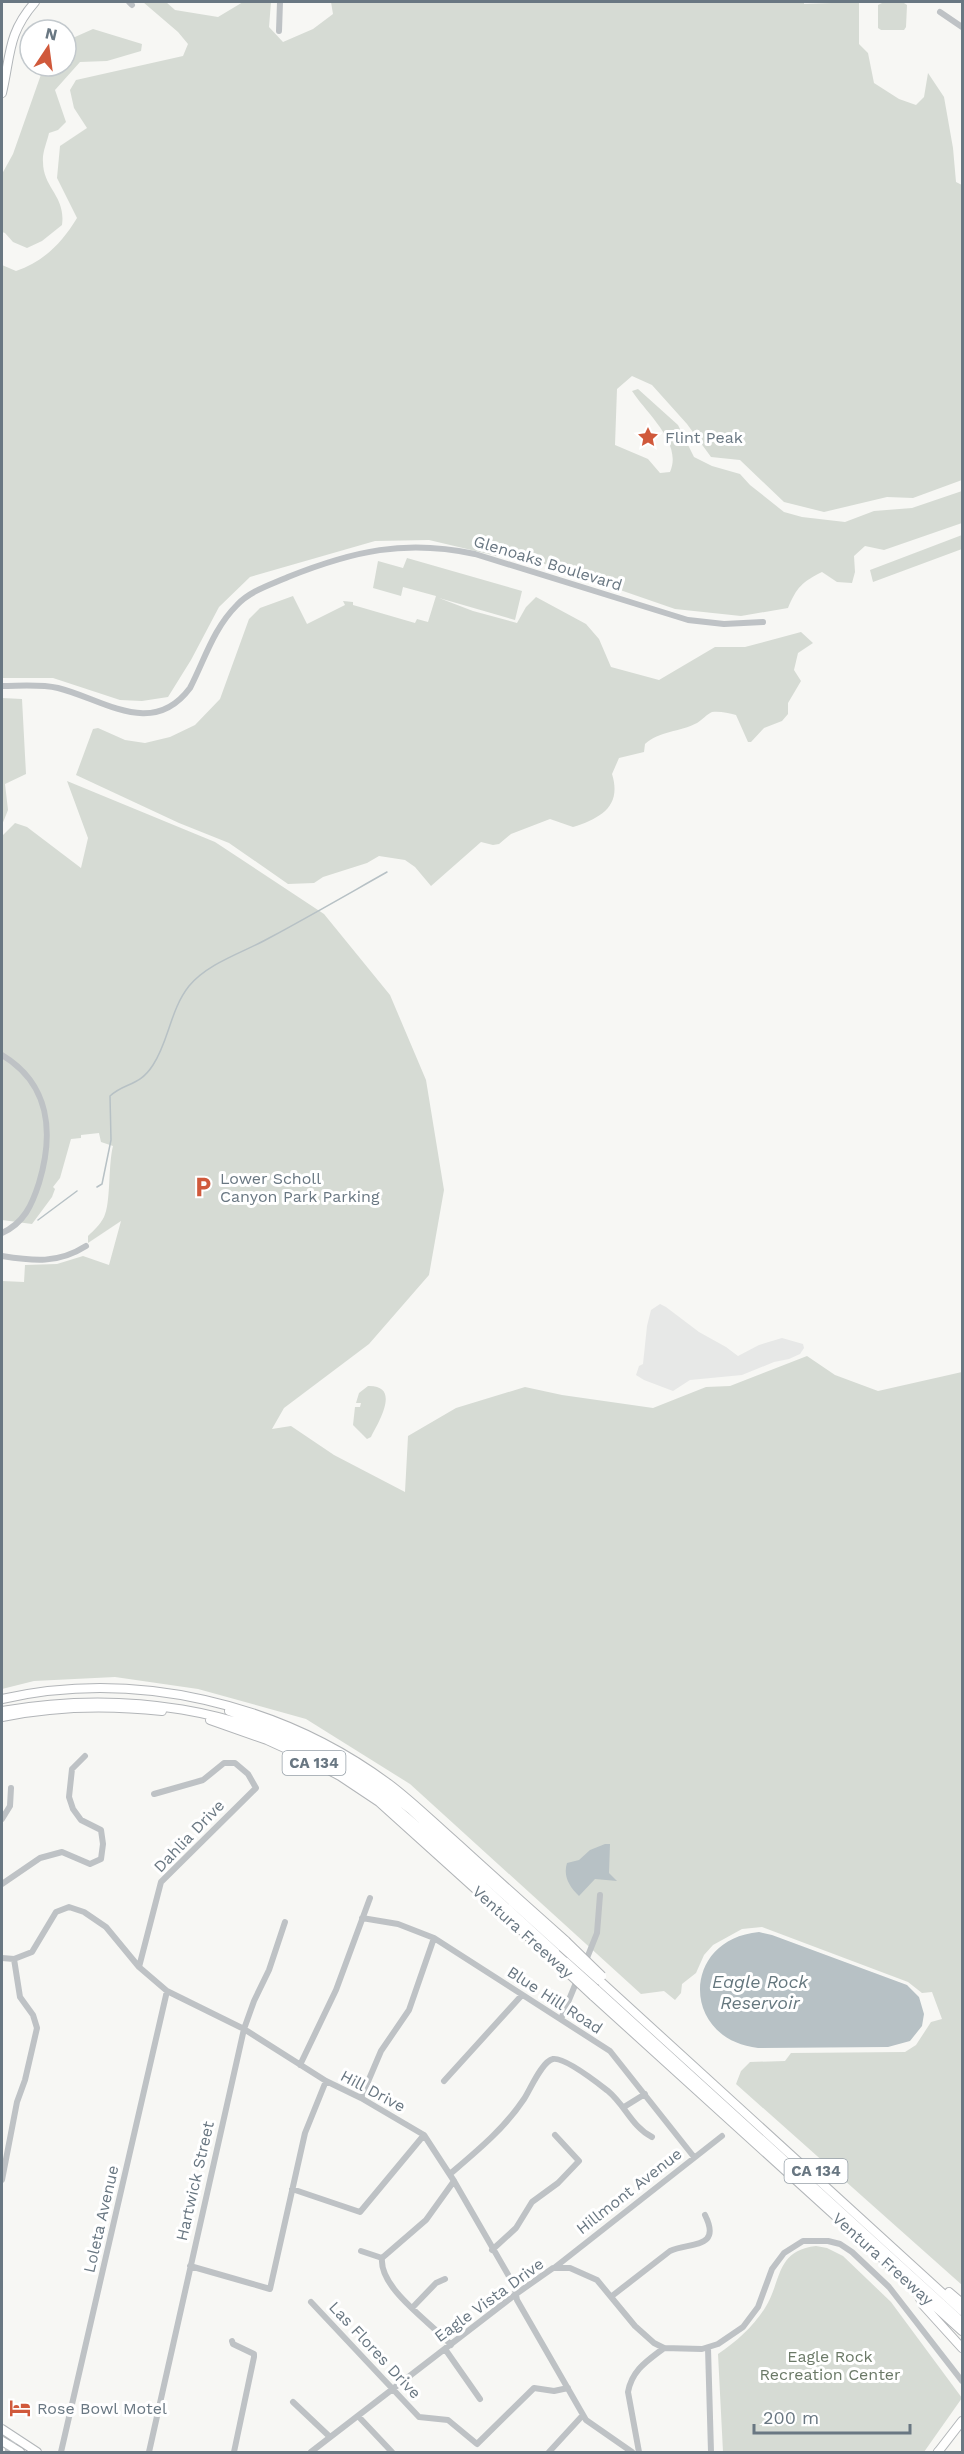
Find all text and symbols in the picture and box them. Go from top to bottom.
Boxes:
north arrow [18,18,78,78]
text: N [43,23,59,44]
place icon: Flint Peak [636,425,660,449]
place label: Flint Peak [665,428,743,447]
street label: Glenoaks Boulevard [471,531,625,595]
place label: Lower Scholl Canyon Park Parking [220,1169,380,1206]
parking icon: Lower Scholl Canyon Park Parking [191,1175,215,1199]
road number: CA 134 [282,1751,346,1775]
street label: Dahlia Drive [150,1796,228,1876]
street label: Ventura Freeway [469,1882,578,1983]
street label: Blue Hill Road [504,1962,606,2038]
water label: Eagle Rock Reservoir [712,1971,809,2013]
street label: Hill Drive [337,2066,409,2116]
street label: Hartwick Street [172,2119,218,2243]
street label: Hillmont Avenue [573,2144,685,2238]
road number: CA 134 [784,2159,848,2183]
street label: Loleta Avenue [79,2163,123,2275]
street label: Ventura Freeway [829,2209,938,2310]
street label: Eagle Vista Drive [431,2254,547,2346]
street label: Las Flores Drive [325,2297,425,2403]
park label: Eagle Rock Recreation Center [759,2347,901,2384]
hotel icon: Rose Bowl Motel [8,2396,32,2420]
scale bar [754,2397,910,2435]
place label: Rose Bowl Motel [37,2399,167,2418]
text: 200 m [763,2407,819,2428]

